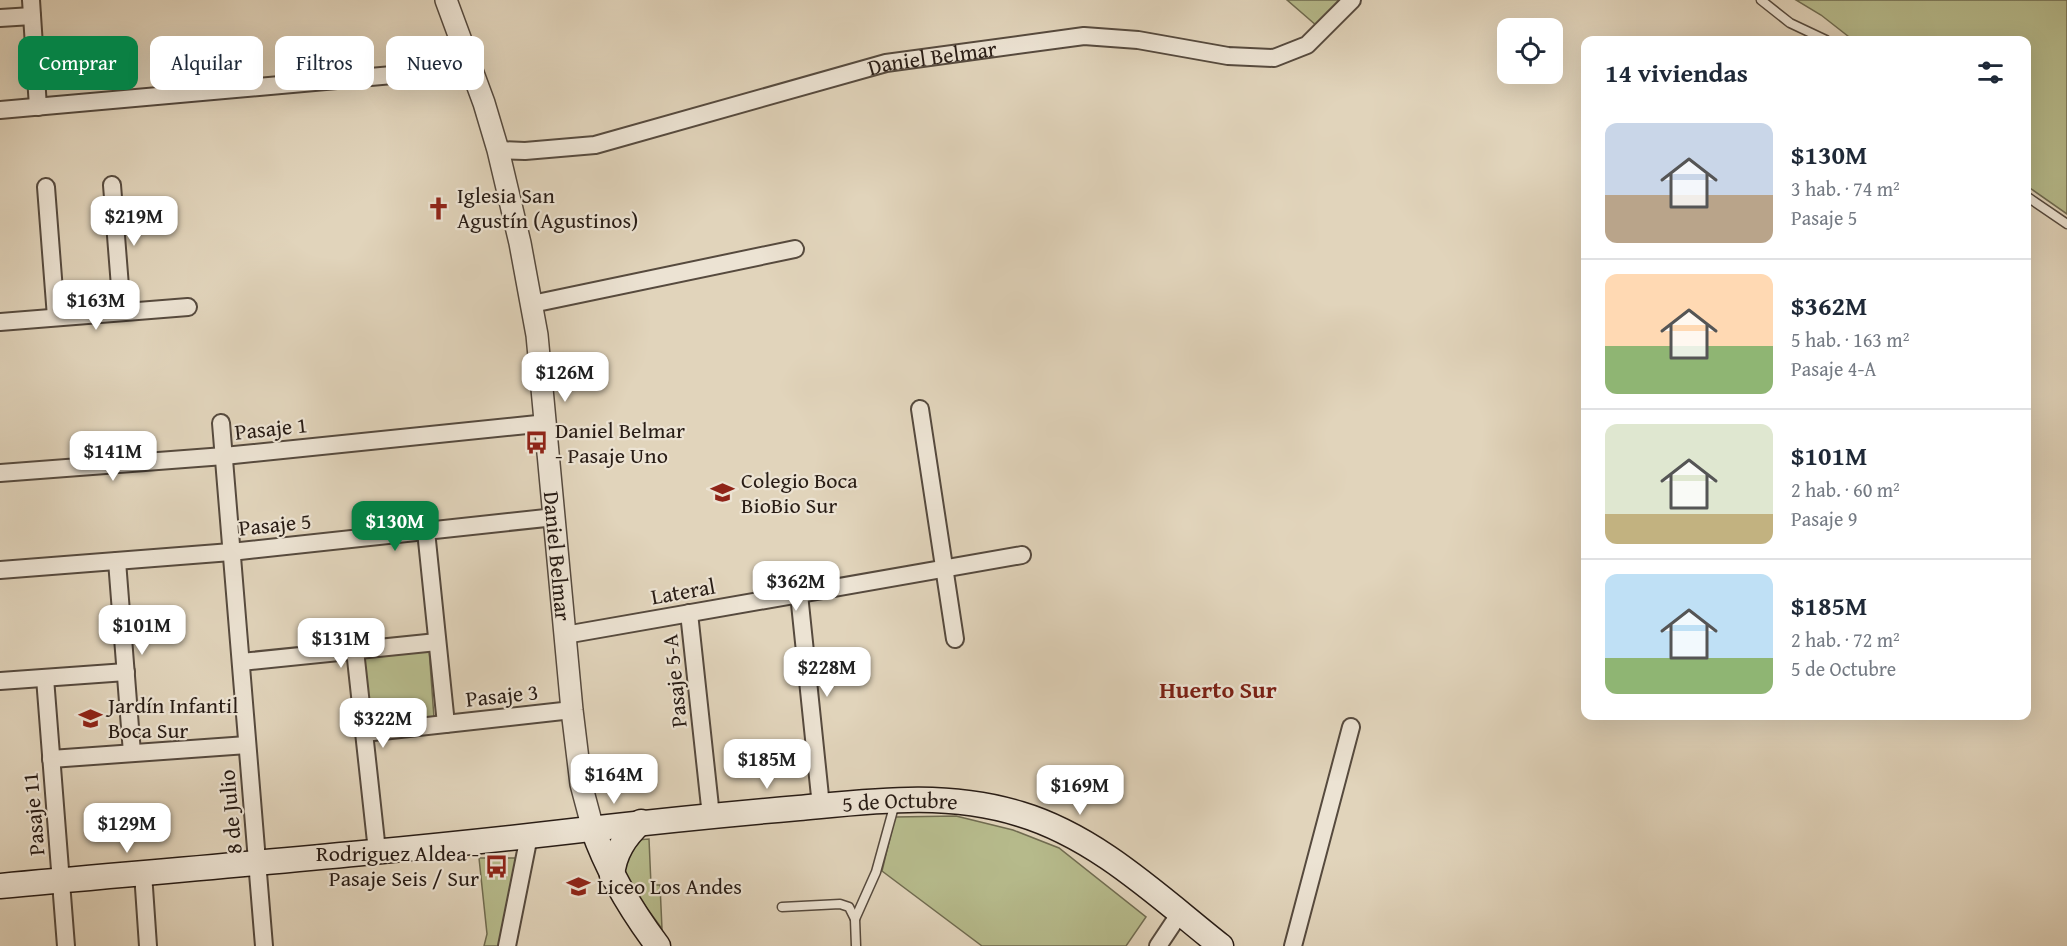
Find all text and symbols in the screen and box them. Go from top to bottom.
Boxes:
map controls [1497,18,1563,84]
button: locate [1497,18,1563,84]
street label: Daniel Belmar [864,32,999,83]
chip: Comprar [18,36,138,90]
chip: Alquilar [150,36,263,90]
chip: Filtros [275,36,374,90]
chip: Nuevo [386,36,484,90]
text: 14 viviendas [1605,53,1748,92]
icon: filters [1974,56,2007,89]
text: $130M [1791,135,1867,174]
icon: home [1653,147,1725,219]
text: 3 hab. · 74 m² [1791,174,1900,203]
place label: Iglesia San Agustín (Agustinos) [457,179,638,236]
church icon: Iglesia San Agustín (Agustinos) [426,195,452,221]
pin: $219M [92,196,176,247]
text: $219M [105,201,163,230]
text: Pasaje 5 [1791,203,1857,232]
pin: $163M [54,280,138,331]
text: $163M [67,285,125,314]
text: $362M [1791,286,1867,325]
icon: home [1653,298,1725,370]
text: 5 hab. · 163 m² [1791,325,1909,354]
pin: $126M [523,352,607,403]
text: Pasaje 4-A [1791,354,1876,383]
text: $126M [536,357,594,386]
street label: Pasaje 1 [233,408,309,448]
place label: Daniel Belmar - Pasaje Uno [555,414,685,471]
bus stop icon: Daniel Belmar - Pasaje Uno [524,430,550,456]
pin: $141M [71,431,155,482]
text: $141M [84,436,142,465]
text: $101M [1791,436,1867,475]
icon: home [1653,448,1725,520]
place label: Colegio Boca BioBio Sur [741,464,858,521]
text: 2 hab. · 60 m² [1791,475,1900,504]
school or university icon: Colegio Boca BioBio Sur [710,480,736,506]
street label: Daniel Belmar [536,490,580,622]
pin: $130M [353,501,437,552]
street label: Pasaje 5 [237,504,313,544]
text: Pasaje 9 [1791,504,1857,533]
text: $130M [366,506,424,535]
pin: $362M [754,561,838,612]
text: $362M [767,566,825,595]
street label: Lateral [648,570,718,612]
text: $185M [1791,586,1867,625]
icon: home [1653,598,1725,670]
pin: $101M [100,605,184,656]
text: $101M [113,610,171,639]
pin: $131M [299,618,383,669]
text: $131M [312,623,370,652]
text: 2 hab. · 72 m² [1791,625,1900,654]
street label: Pasaje 5-A [653,632,695,729]
pin: $228M [785,647,869,698]
text: $228M [798,652,856,681]
text: 5 de Octubre [1791,654,1896,683]
district label: Huerto Sur [1159,672,1277,707]
street label: Pasaje 3 [464,675,540,715]
place label: Jardín Infantil Boca Sur [105,689,238,746]
pin: $322M [341,698,425,749]
text: $322M [354,703,412,732]
school or university icon: Jardín Infantil Boca Sur [77,705,103,731]
pin: $185M [725,739,809,790]
text: $185M [738,744,796,773]
pin: $164M [572,754,656,805]
text: $164M [585,759,643,788]
pin: $169M [1038,765,1122,816]
street label: 8 de Julio [210,768,250,856]
text: $169M [1051,770,1109,799]
street label: Pasaje 11 [13,771,53,857]
street label: 5 de Octubre [841,784,959,820]
pin: $129M [85,803,169,854]
text: $129M [98,808,156,837]
place label: Rodriguez Aldea - Pasaje Seis / Sur [316,837,479,894]
bus stop icon: Rodriguez Aldea - Pasaje Seis / Sur [484,853,510,879]
place label: Liceo Los Andes [597,870,742,902]
school or university icon: Liceo Los Andes [566,873,592,899]

